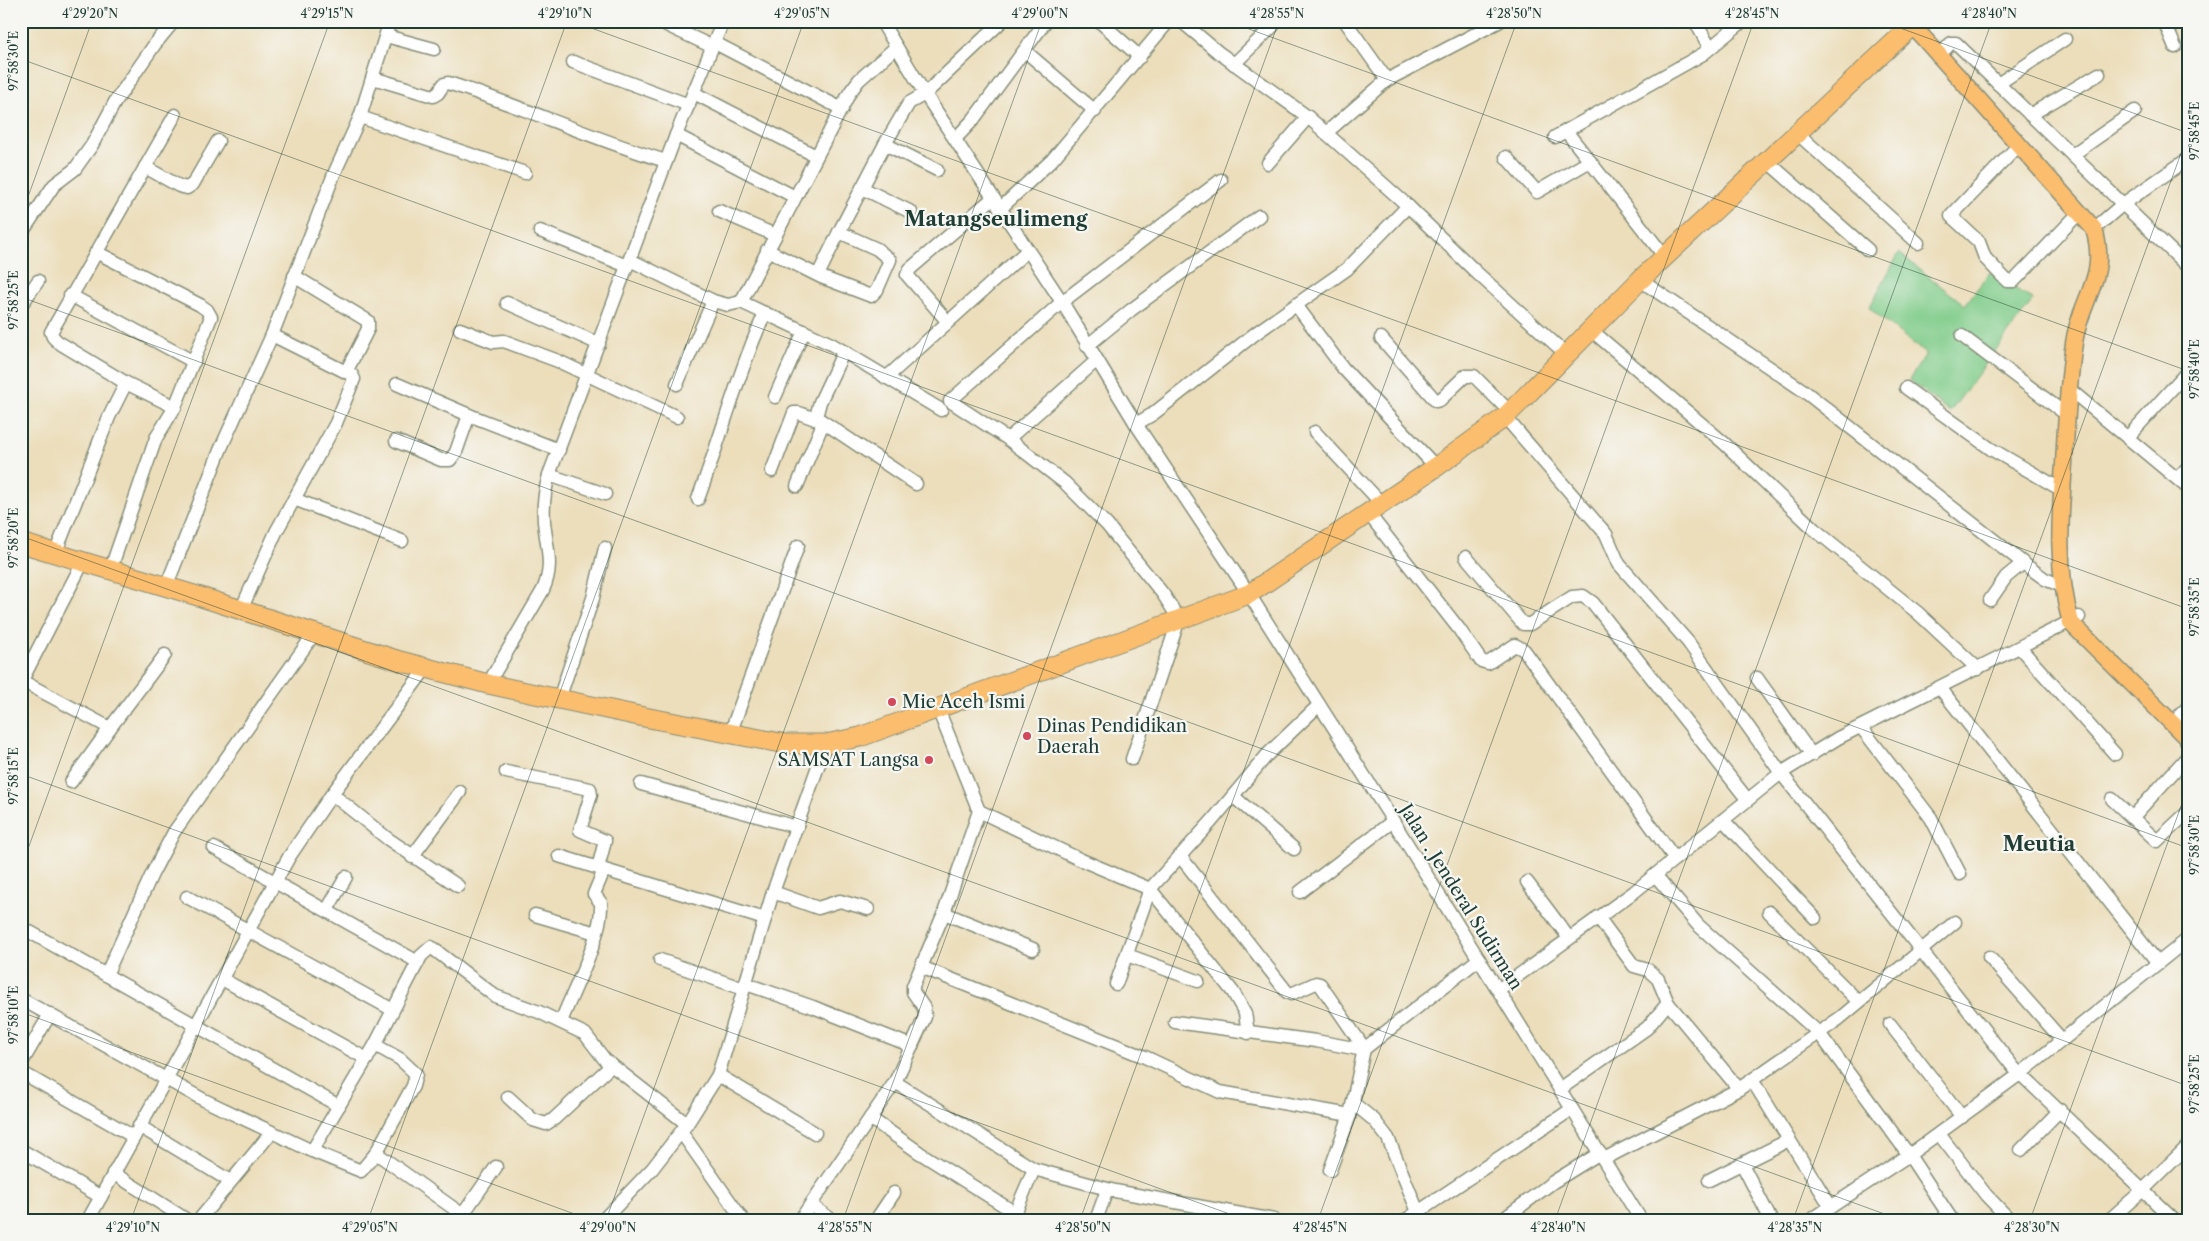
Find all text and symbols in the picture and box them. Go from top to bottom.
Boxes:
text: 4°29'20"N [62,6,118,21]
text: 4°29'15"N [300,6,354,21]
text: 4°29'10"N [538,6,592,21]
text: 4°29'05"N [774,6,830,21]
text: 4°29'00"N [1012,6,1069,21]
text: 4°28'55"N [1250,6,1304,21]
text: 4°28'50"N [1486,6,1542,21]
text: 4°28'45"N [1725,6,1779,21]
text: 4°28'40"N [1961,6,2017,21]
text: 97°58'30"E [6,31,21,91]
text: 97°58'45"E [2187,102,2202,160]
district label: Matangseulimeng [904,207,1088,231]
text: 97°58'25"E [6,270,21,330]
text: 97°58'40"E [2187,339,2202,399]
text: 97°58'20"E [6,508,21,568]
text: 97°58'35"E [2187,578,2202,636]
place label: Mie Aceh Ismi [902,691,1026,713]
marker: Mie Aceh Ismi [886,696,898,708]
place label: Dinas Pendidikan Daerah [1037,715,1187,758]
marker: Dinas Pendidikan Daerah [1021,730,1033,742]
text: 97°58'15"E [6,747,21,805]
place label: SAMSAT Langsa [777,749,920,771]
marker: SAMSAT Langsa [923,754,935,766]
street label: Jalan . Jenderal Sudirman [1393,797,1527,994]
text: 97°58'30"E [2187,815,2202,875]
district label: Meutia [2003,832,2076,856]
text: 97°58'10"E [6,986,21,1044]
text: 97°58'25"E [2187,1054,2202,1114]
text: 4°29'10"N [106,1220,160,1235]
text: 4°29'05"N [342,1220,398,1235]
text: 4°29'00"N [580,1220,637,1235]
text: 4°28'55"N [818,1220,872,1235]
text: 4°28'50"N [1055,1220,1111,1235]
text: 4°28'45"N [1293,1220,1347,1235]
text: 4°28'40"N [1530,1220,1586,1235]
text: 4°28'35"N [1768,1220,1823,1235]
text: 4°28'30"N [2004,1220,2060,1235]

